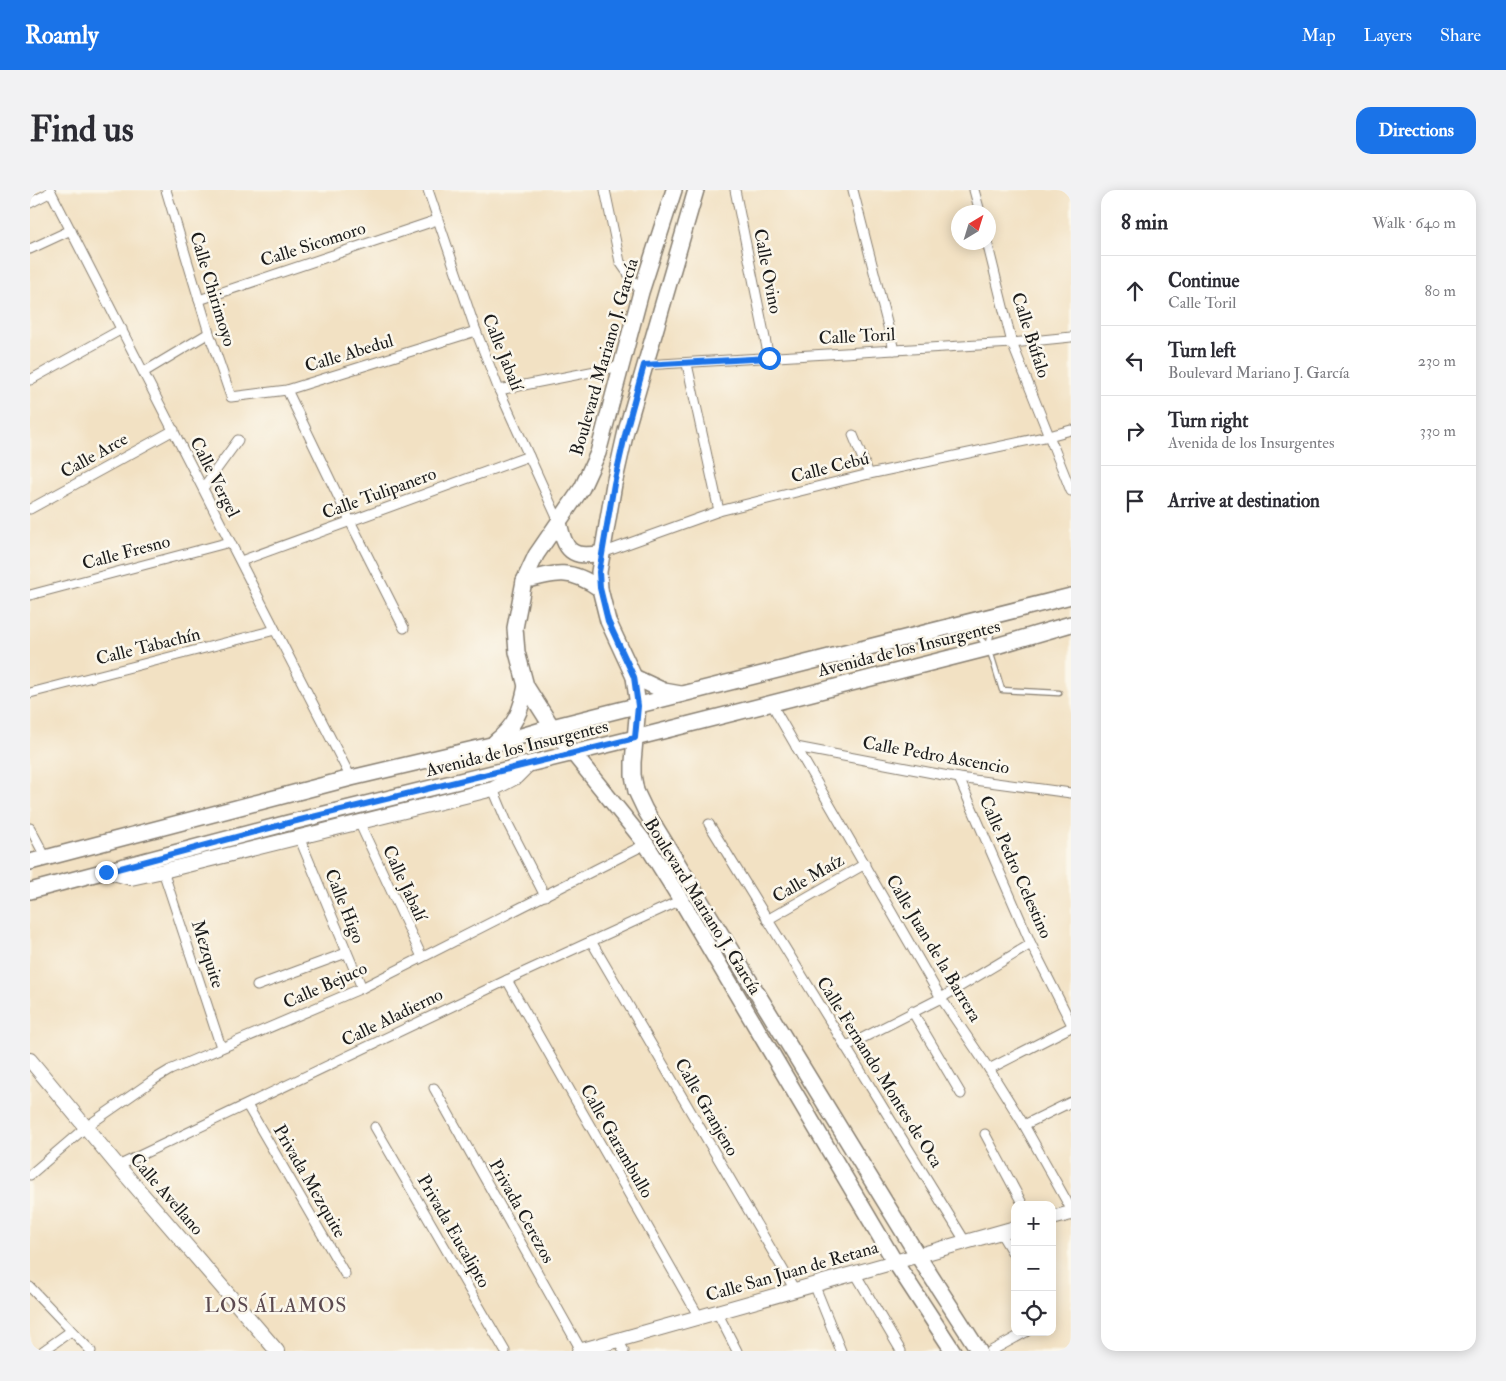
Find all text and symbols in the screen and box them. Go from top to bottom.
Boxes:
text: Roamly [25,20,99,51]
text: Map [1302,24,1336,47]
text: Layers [1364,24,1412,47]
text: Share [1440,24,1481,47]
button: Directions [1356,107,1476,154]
text: Find us [30,108,134,152]
north arrow [951,205,996,250]
text: 8 min [1121,209,1168,236]
text: Walk · 640 m [1372,213,1456,233]
street label: Calle Sicomoro [258,217,369,272]
street label: Calle Ovino [748,227,787,316]
street label: Calle Chirimoyo [184,229,241,350]
street label: Boulevard Mariano J. García [565,255,644,458]
text: Continue [1168,269,1239,293]
icon: ahead [1121,277,1149,305]
text: 80 m [1425,281,1456,301]
street label: Calle Búfalo [1006,290,1055,381]
text: Calle Toril [1168,293,1236,313]
street label: Calle Jabalí [477,310,529,395]
street label: Calle Toril [818,323,896,350]
street label: Calle Abedul [302,329,397,378]
text: Turn left [1168,339,1236,363]
route start [758,347,781,370]
icon: left [1121,347,1149,375]
text: 230 m [1418,351,1456,371]
text: Boulevard Mariano J. García [1168,363,1350,383]
text: Turn right [1168,409,1248,433]
icon: right [1121,417,1149,445]
text: 330 m [1420,421,1456,441]
street label: Calle Arce [56,427,133,483]
street label: Calle Vergel [184,433,245,522]
text: Avenida de los Insurgentes [1168,433,1334,453]
street label: Calle Cebú [789,447,872,488]
street label: Calle Tulipanero [319,462,440,525]
icon: arrive [1121,487,1149,515]
text: Arrive at destination [1168,489,1320,513]
street label: Calle Fresno [80,530,173,575]
street label: Avenida de los Insurgentes [815,615,1003,683]
street label: Calle Tabachín [94,622,203,671]
street label: Avenida de los Insurgentes [423,715,611,783]
street label: Calle Pedro Ascencio [861,731,1011,780]
street label: Calle Pedro Celestino [974,792,1057,943]
street label: Boulevard Mariano J. García [639,814,767,999]
street label: Calle Jabalí [377,842,433,926]
street label: Calle Maíz [768,849,849,908]
route end [95,861,118,884]
street label: Calle Higo [319,866,370,947]
street label: Calle Juan de la Barrera [880,870,987,1027]
street label: Mezquite [186,917,229,991]
street label: Calle Bejuco [280,957,371,1014]
street label: Calle Fernando Montes de Oca [811,972,948,1173]
street label: Calle Aladierno [338,983,447,1052]
street label: Calle Granjeno [669,1054,744,1160]
street label: Calle Garambullo [575,1080,659,1202]
street label: Privada Mezquite [268,1120,352,1242]
street label: Calle Avellano [125,1148,209,1240]
street label: Privada Cerezos [484,1155,560,1267]
street label: Privada Eucalipto [412,1171,495,1292]
map controls [1011,1201,1056,1336]
button: + [1011,1201,1056,1246]
street label: Calle San Juan de Retana [703,1236,882,1307]
button: − [1011,1246,1056,1291]
button: locate [1011,1291,1056,1336]
district label: LOS ÁLAMOS [205,1292,347,1318]

